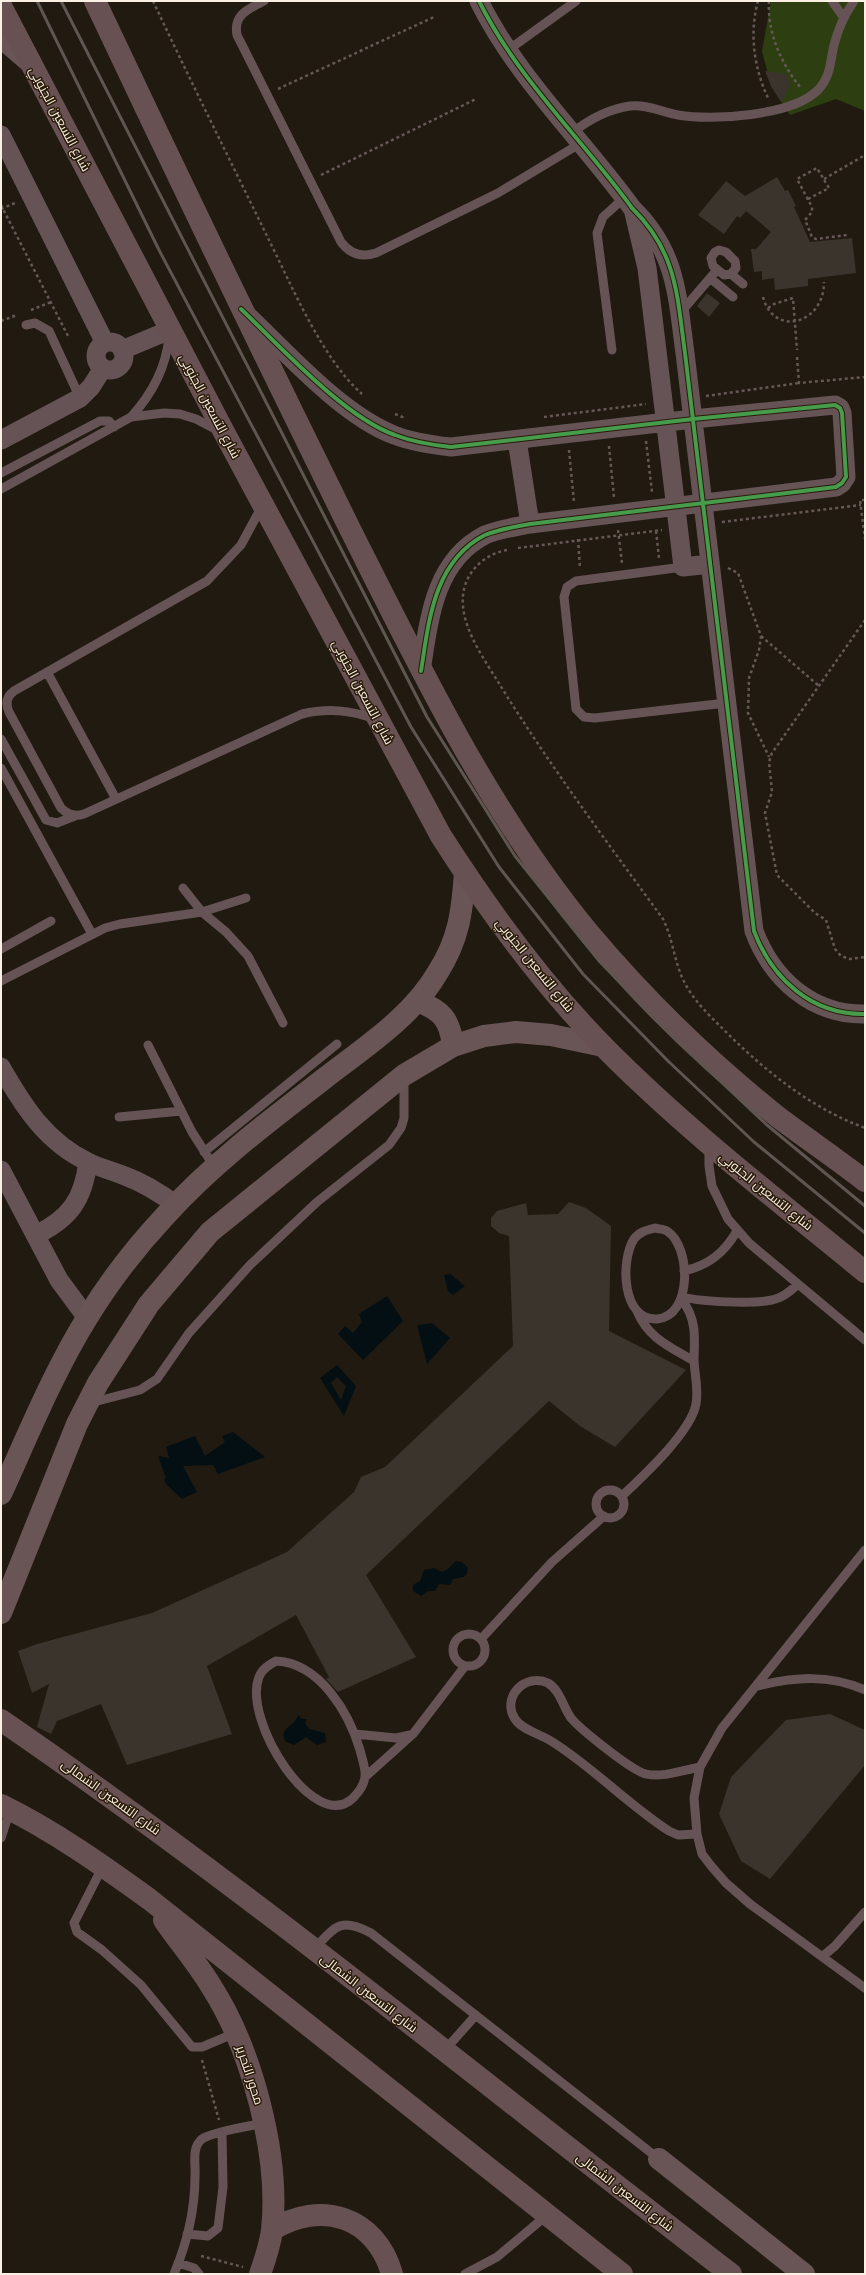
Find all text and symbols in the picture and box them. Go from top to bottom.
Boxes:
street label: شارع التسعين الجنوبي [23,64,94,175]
street label: شارع التسعين الجنوبي [173,351,244,462]
street label: شارع التسعين الجنوبي [326,637,397,748]
street label: شارع التسعين الجنوبي [490,915,577,1017]
street label: شارع التسعين الجنوبي [714,1149,816,1236]
street label: شارع التسعين الشمالى [58,1756,164,1839]
street label: شارع التسعين الشمالى [317,1950,421,2036]
street label: محور التحرير [233,2043,267,2107]
street label: شارع التسعين الشمالى [573,2149,677,2235]

